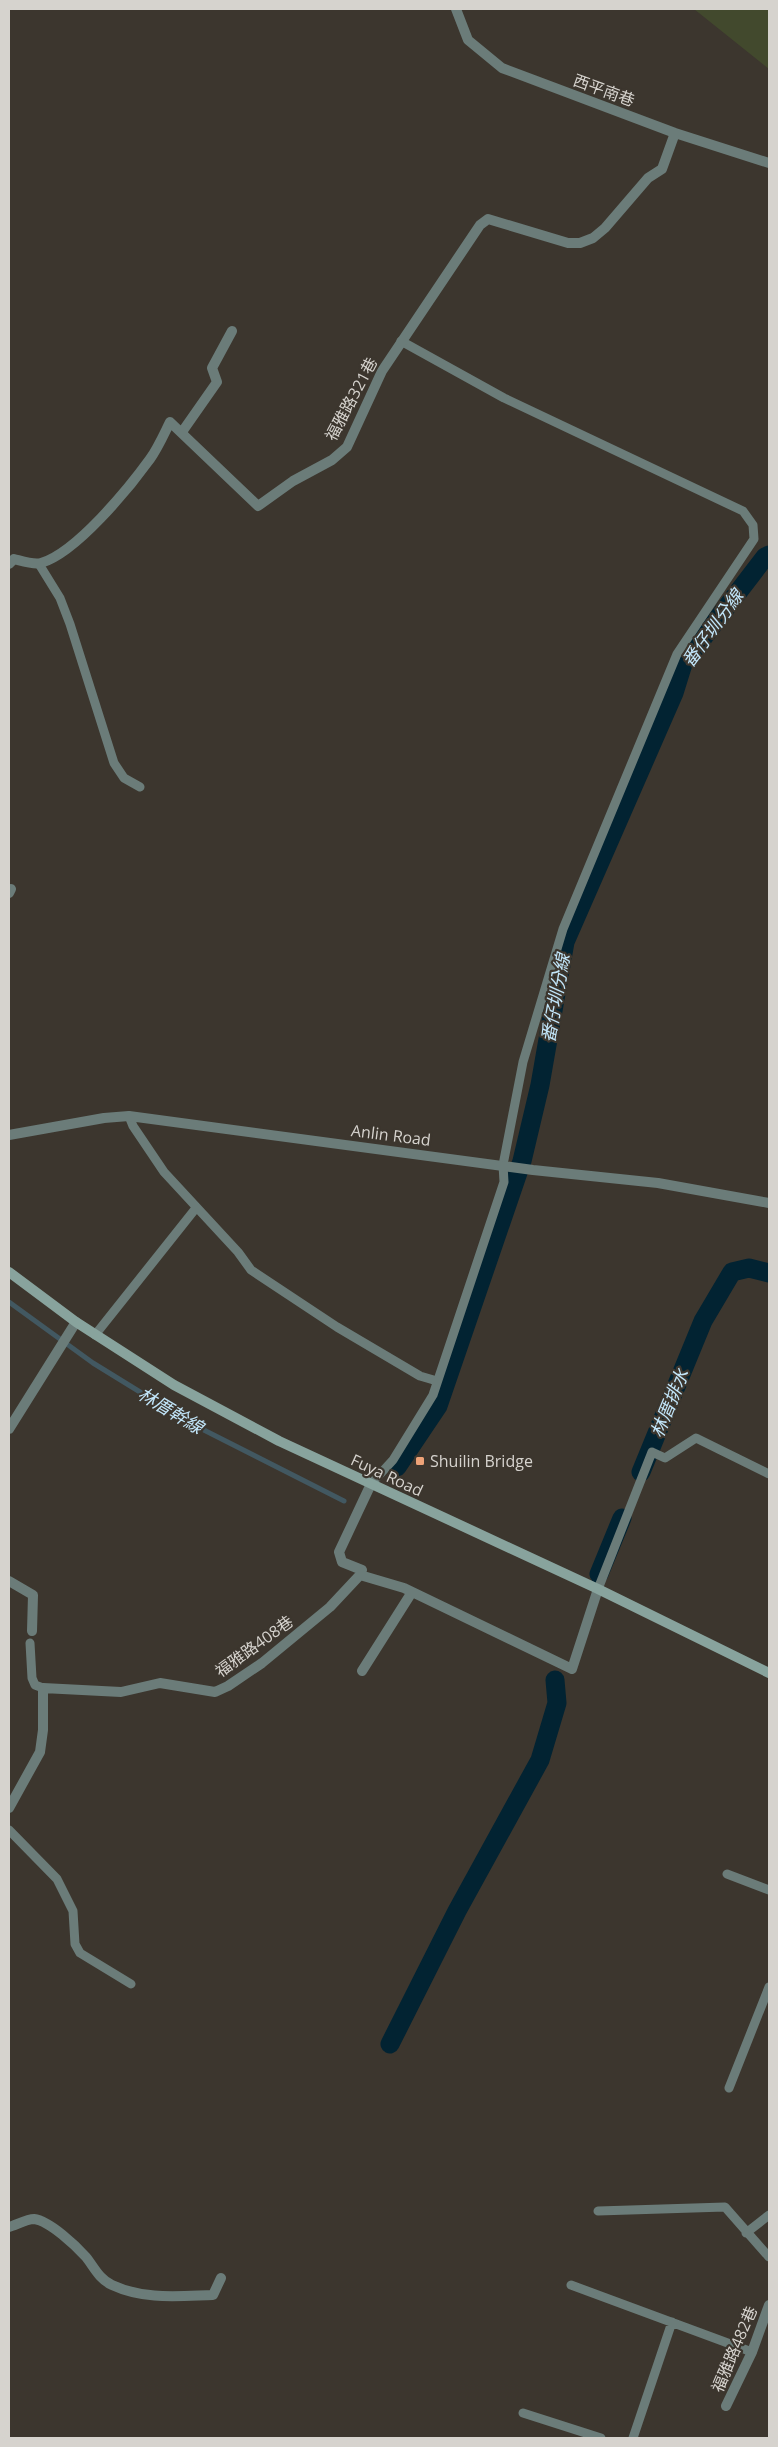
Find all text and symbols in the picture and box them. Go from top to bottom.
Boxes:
street label: 西平南巷 [570,69,638,111]
street label: 福雅路321巷 [320,353,382,445]
water label: 番仔圳分線 [676,583,749,671]
water label: 番仔圳分線 [535,950,575,1044]
street label: Anlin Road [350,1119,432,1151]
water label: 林厝排水 [644,1364,694,1441]
water label: 林厝幹線 [134,1381,210,1440]
street label: Fuya Road [347,1449,427,1501]
place label: Shuilin Bridge [430,1450,533,1472]
marker: Shuilin Bridge [414,1455,426,1467]
street label: 福雅路408巷 [211,1610,297,1682]
street label: 福雅路482巷 [706,2303,762,2395]

